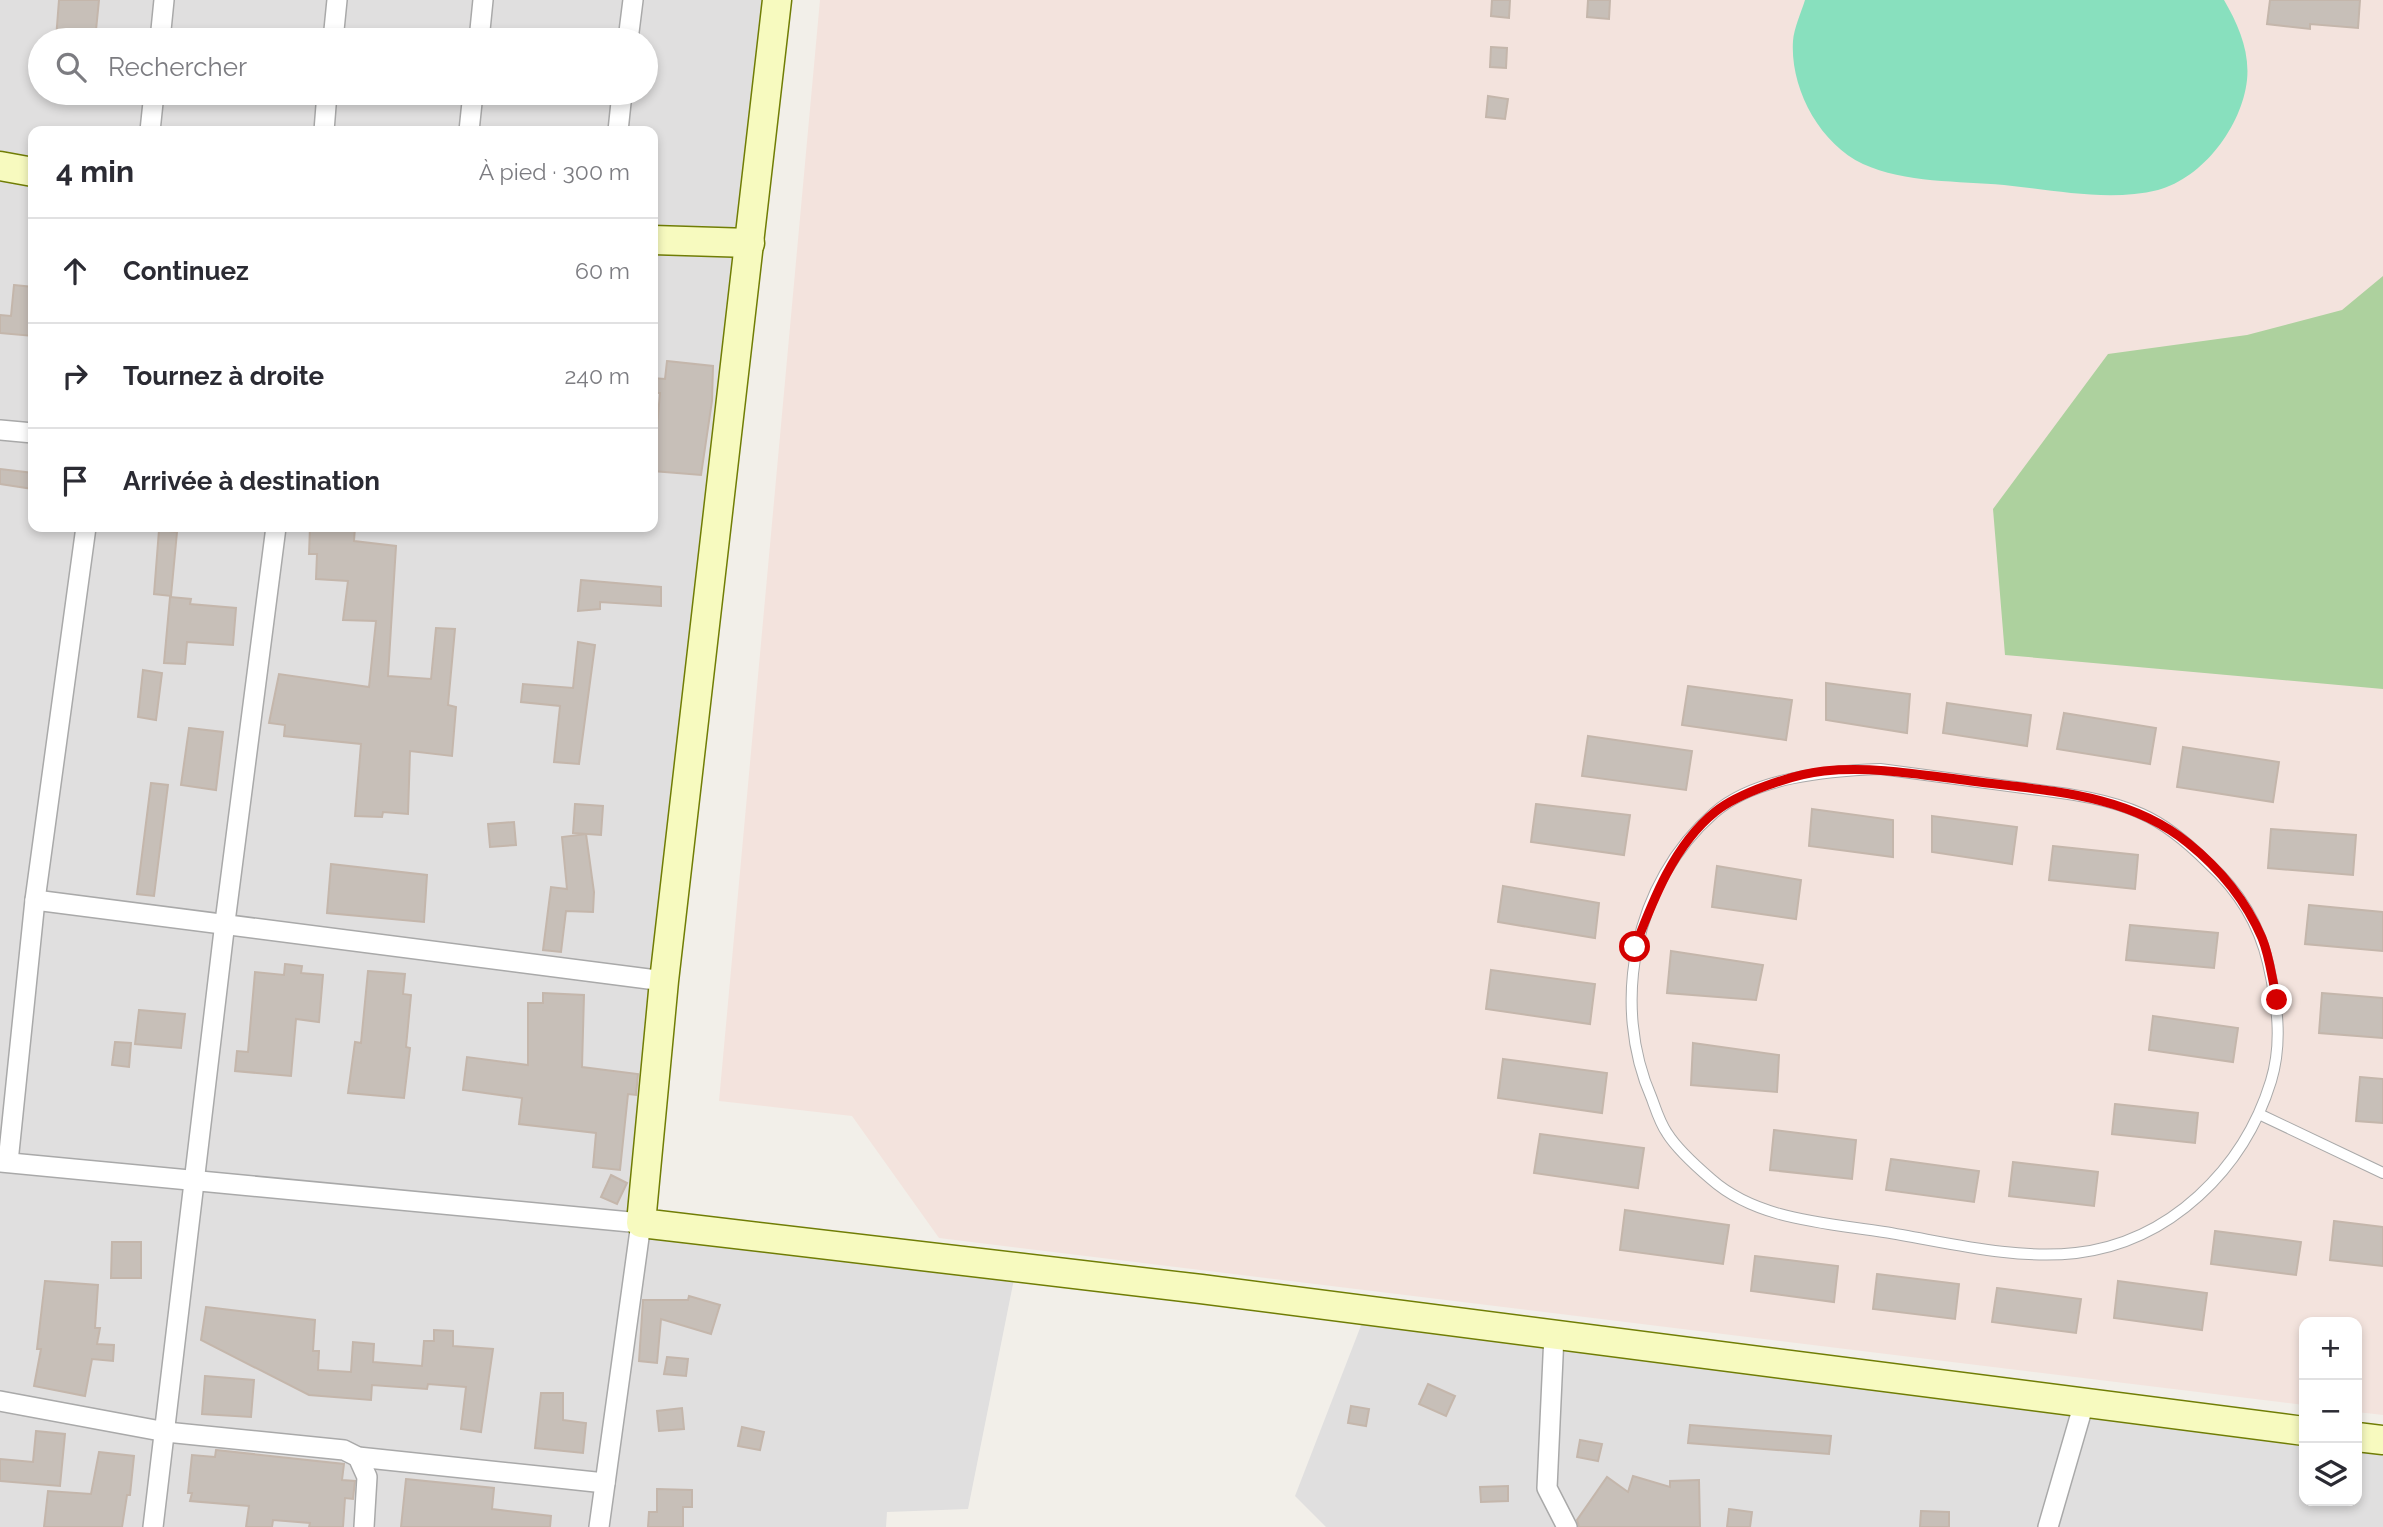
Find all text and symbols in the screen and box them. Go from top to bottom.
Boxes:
search box [28,28,658,105]
icon: search [52,48,90,86]
text: Rechercher [108,52,247,82]
text: 4 min [56,154,134,189]
text: À pied · 300 m [479,158,630,185]
icon: ahead [56,252,94,290]
text: Continuez [123,256,249,286]
text: 60 m [575,257,630,284]
icon: right [56,357,94,395]
text: Tournez à droite [123,361,324,391]
text: 240 m [564,362,630,389]
icon: arrive [56,462,94,500]
text: Arrivée à destination [123,466,380,496]
route start [1619,931,1650,962]
route end [2261,984,2292,1015]
map controls [2299,1317,2362,1506]
button: + [2299,1317,2362,1380]
button: − [2299,1380,2362,1443]
button: layers [2299,1443,2362,1506]

